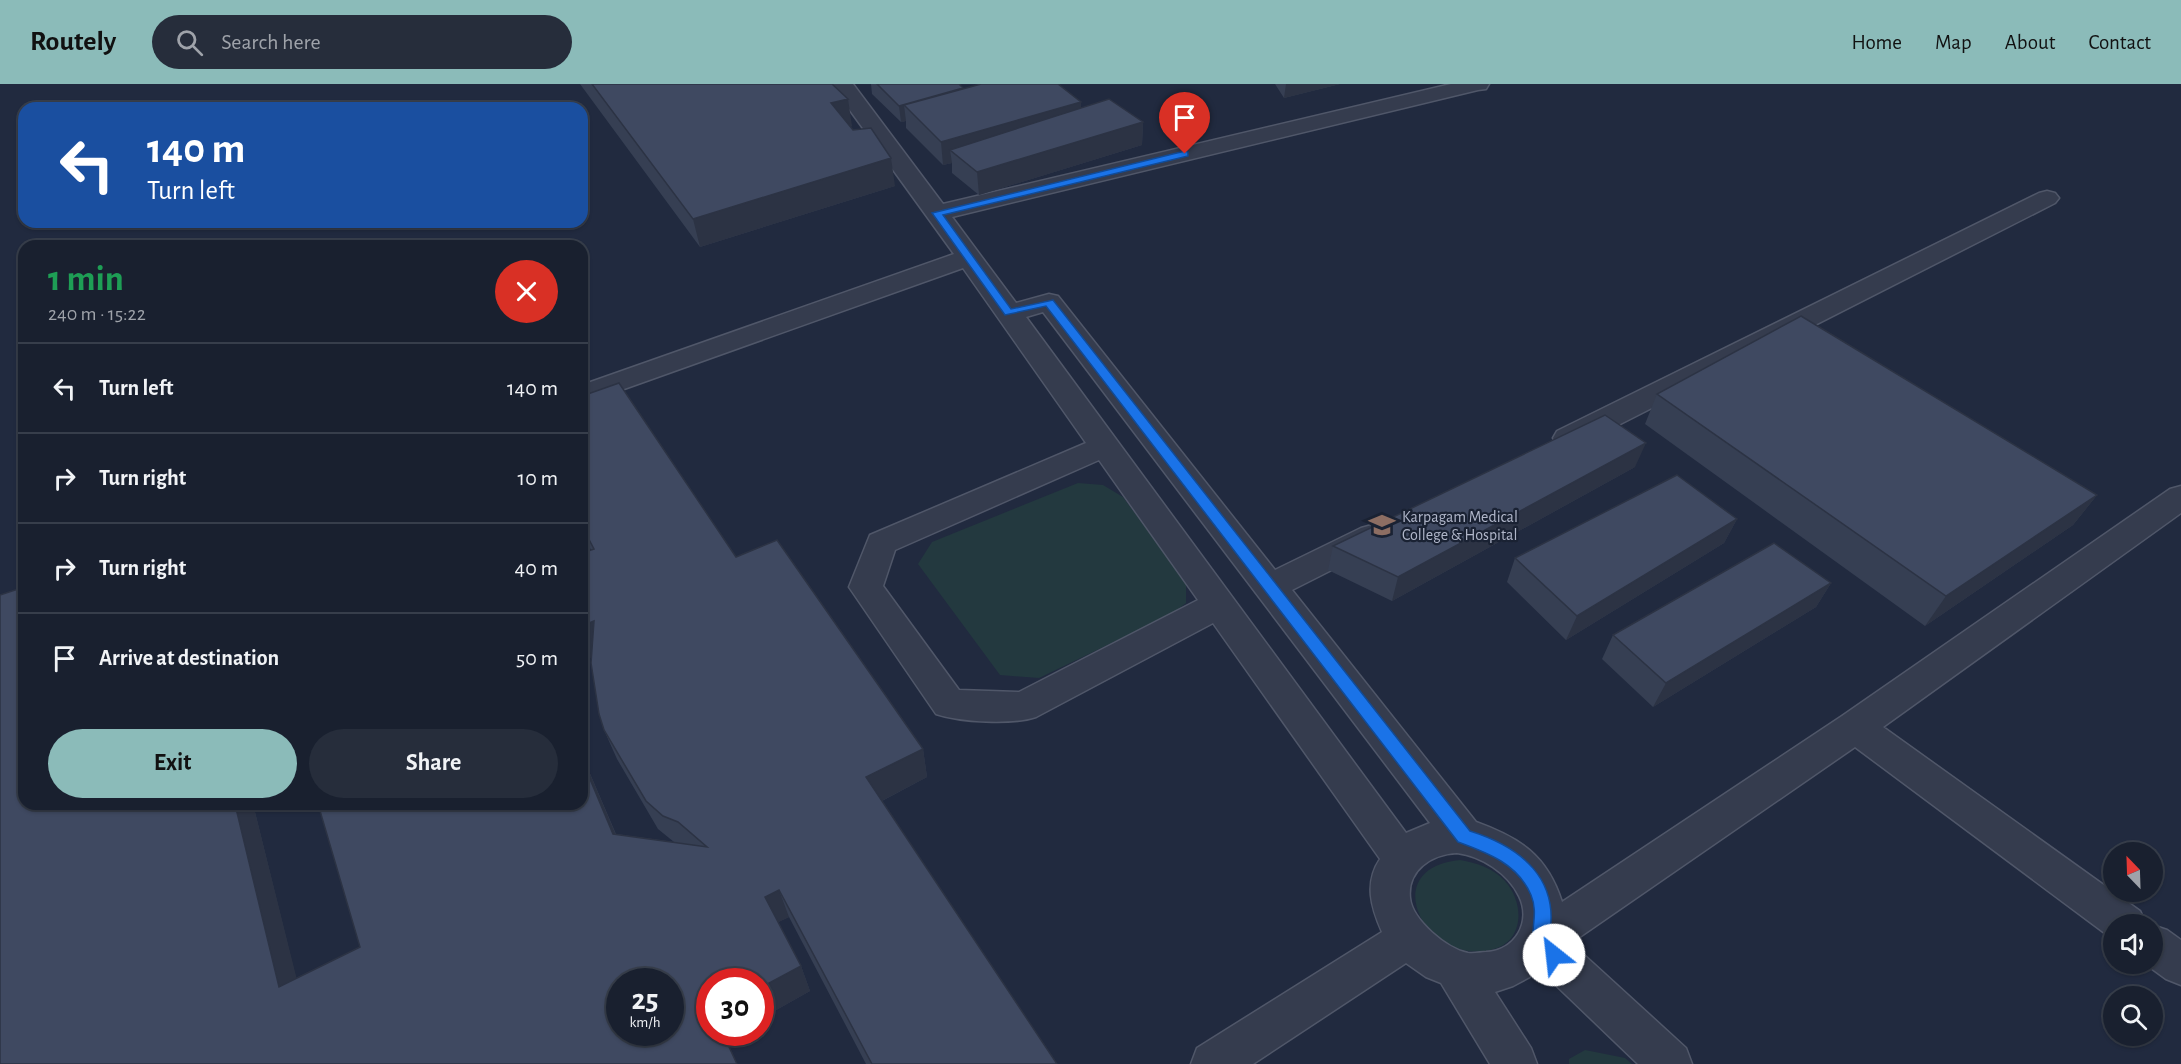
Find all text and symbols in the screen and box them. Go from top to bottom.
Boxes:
search box [152,15,572,69]
icon: search [173,26,206,59]
text: Routely [30,28,116,56]
text: Search here [221,31,321,53]
text: Home [1851,32,1902,53]
text: Map [1935,32,1972,53]
text: About [2005,32,2055,53]
text: Contact [2088,32,2151,53]
pin [1159,92,1210,154]
icon: arrive [1168,101,1201,134]
icon: left [48,126,126,204]
text: 140 m [147,128,245,170]
text: Turn left [147,177,235,204]
button: close [495,260,558,323]
text: 1 min [48,261,124,297]
text: 240 m · 15:22 [48,304,146,324]
icon: left [48,372,81,405]
text: Turn left [99,377,173,399]
text: 140 m [507,377,558,399]
icon: right [48,462,81,495]
text: Turn right [99,467,186,489]
text: 10 m [518,467,558,489]
place label: Karpagam Medical College & Hospital [1402,509,1518,543]
school or university icon: Karpagam Medical College & Hospital [1367,510,1397,540]
icon: right [48,552,81,585]
text: Turn right [99,557,186,579]
text: 40 m [515,557,558,579]
icon: arrive [48,642,81,675]
text: Arrive at destination [99,647,279,669]
text: 50 m [516,647,558,669]
button: Exit [48,729,297,798]
button: Share [309,729,558,798]
north arrow [2103,842,2163,902]
map controls [2103,842,2163,1046]
button: sound [2103,914,2163,974]
position arrow [1522,923,1586,987]
speed limit sign: 30 [696,968,774,1046]
text: 25 [631,985,659,1015]
button: search [2103,986,2163,1046]
text: km/h [630,1015,660,1030]

